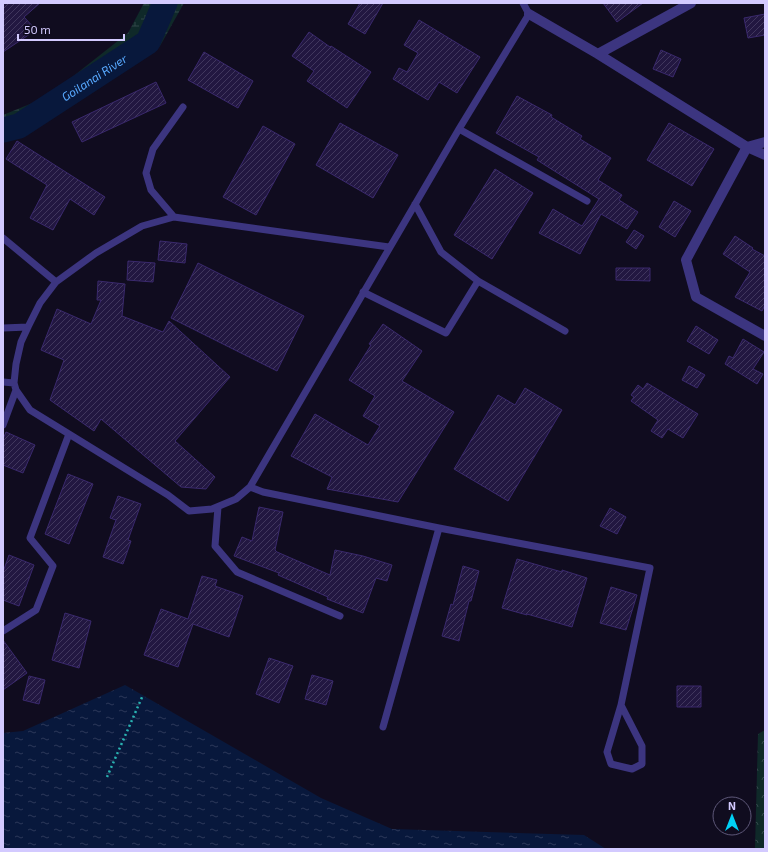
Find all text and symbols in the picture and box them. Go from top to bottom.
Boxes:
scale bar [18,16,124,42]
text: 50 m [24,22,51,36]
water label: Goilanai River [59,51,129,104]
north arrow [712,796,752,836]
text: N [728,799,736,812]

